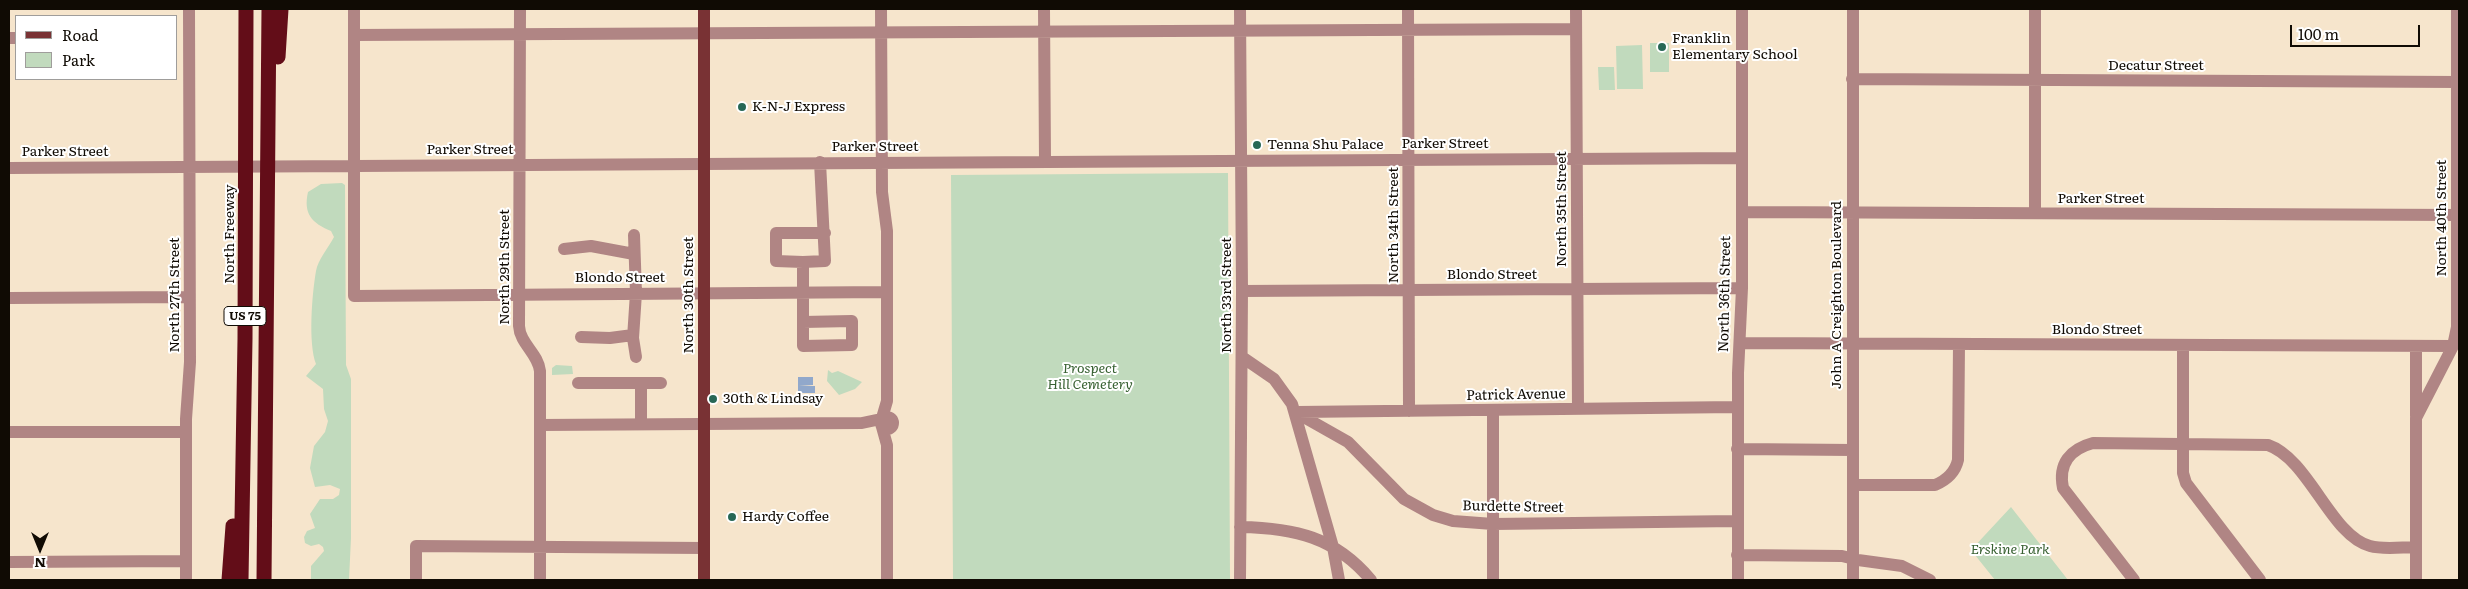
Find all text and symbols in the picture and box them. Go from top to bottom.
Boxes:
legend [15,15,178,80]
scale bar [2293,15,2423,47]
text: 100 m [2298,22,2339,45]
text: Road [62,23,98,46]
place label: Franklin Elementary School [1672,31,1798,64]
marker: Franklin Elementary School [1656,41,1668,53]
text: Park [62,48,95,71]
street label: Decatur Street [2108,58,2204,74]
place label: K-N-J Express [752,99,845,115]
marker: K-N-J Express [736,101,748,113]
street label: Parker Street [1401,136,1489,152]
place label: Tenna Shu Palace [1267,137,1383,153]
street label: Parker Street [831,139,919,155]
marker: Tenna Shu Palace [1251,139,1263,151]
street label: Parker Street [426,142,514,158]
street label: Parker Street [21,144,109,160]
street label: North 35th Street [1554,151,1570,267]
street label: North 40th Street [2434,160,2450,276]
street label: North 34th Street [1386,167,1402,283]
street label: North Freeway [222,184,238,284]
street label: Parker Street [2057,191,2145,207]
street label: John A Creighton Boulevard [1829,201,1845,389]
street label: North 29th Street [497,209,513,325]
street label: North 36th Street [1716,236,1734,352]
street label: North 27th Street [167,237,183,353]
street label: North 30th Street [681,237,697,353]
street label: North 33rd Street [1219,237,1235,353]
street label: Blondo Street [1447,267,1537,283]
street label: Blondo Street [575,270,665,286]
road number: US 75 [224,306,266,326]
street label: Blondo Street [2052,322,2142,338]
park label: Prospect Hill Cemetery [1047,361,1133,394]
street label: Patrick Avenue [1466,386,1566,404]
place label: 30th & Lindsay [723,391,823,407]
marker: 30th & Lindsay [707,393,719,405]
street label: Burdette Street [1462,498,1564,516]
place label: Hardy Coffee [742,509,829,525]
marker: Hardy Coffee [726,511,738,523]
north arrow [15,524,65,574]
park label: Erskine Park [1970,542,2050,558]
text: N [34,554,46,574]

